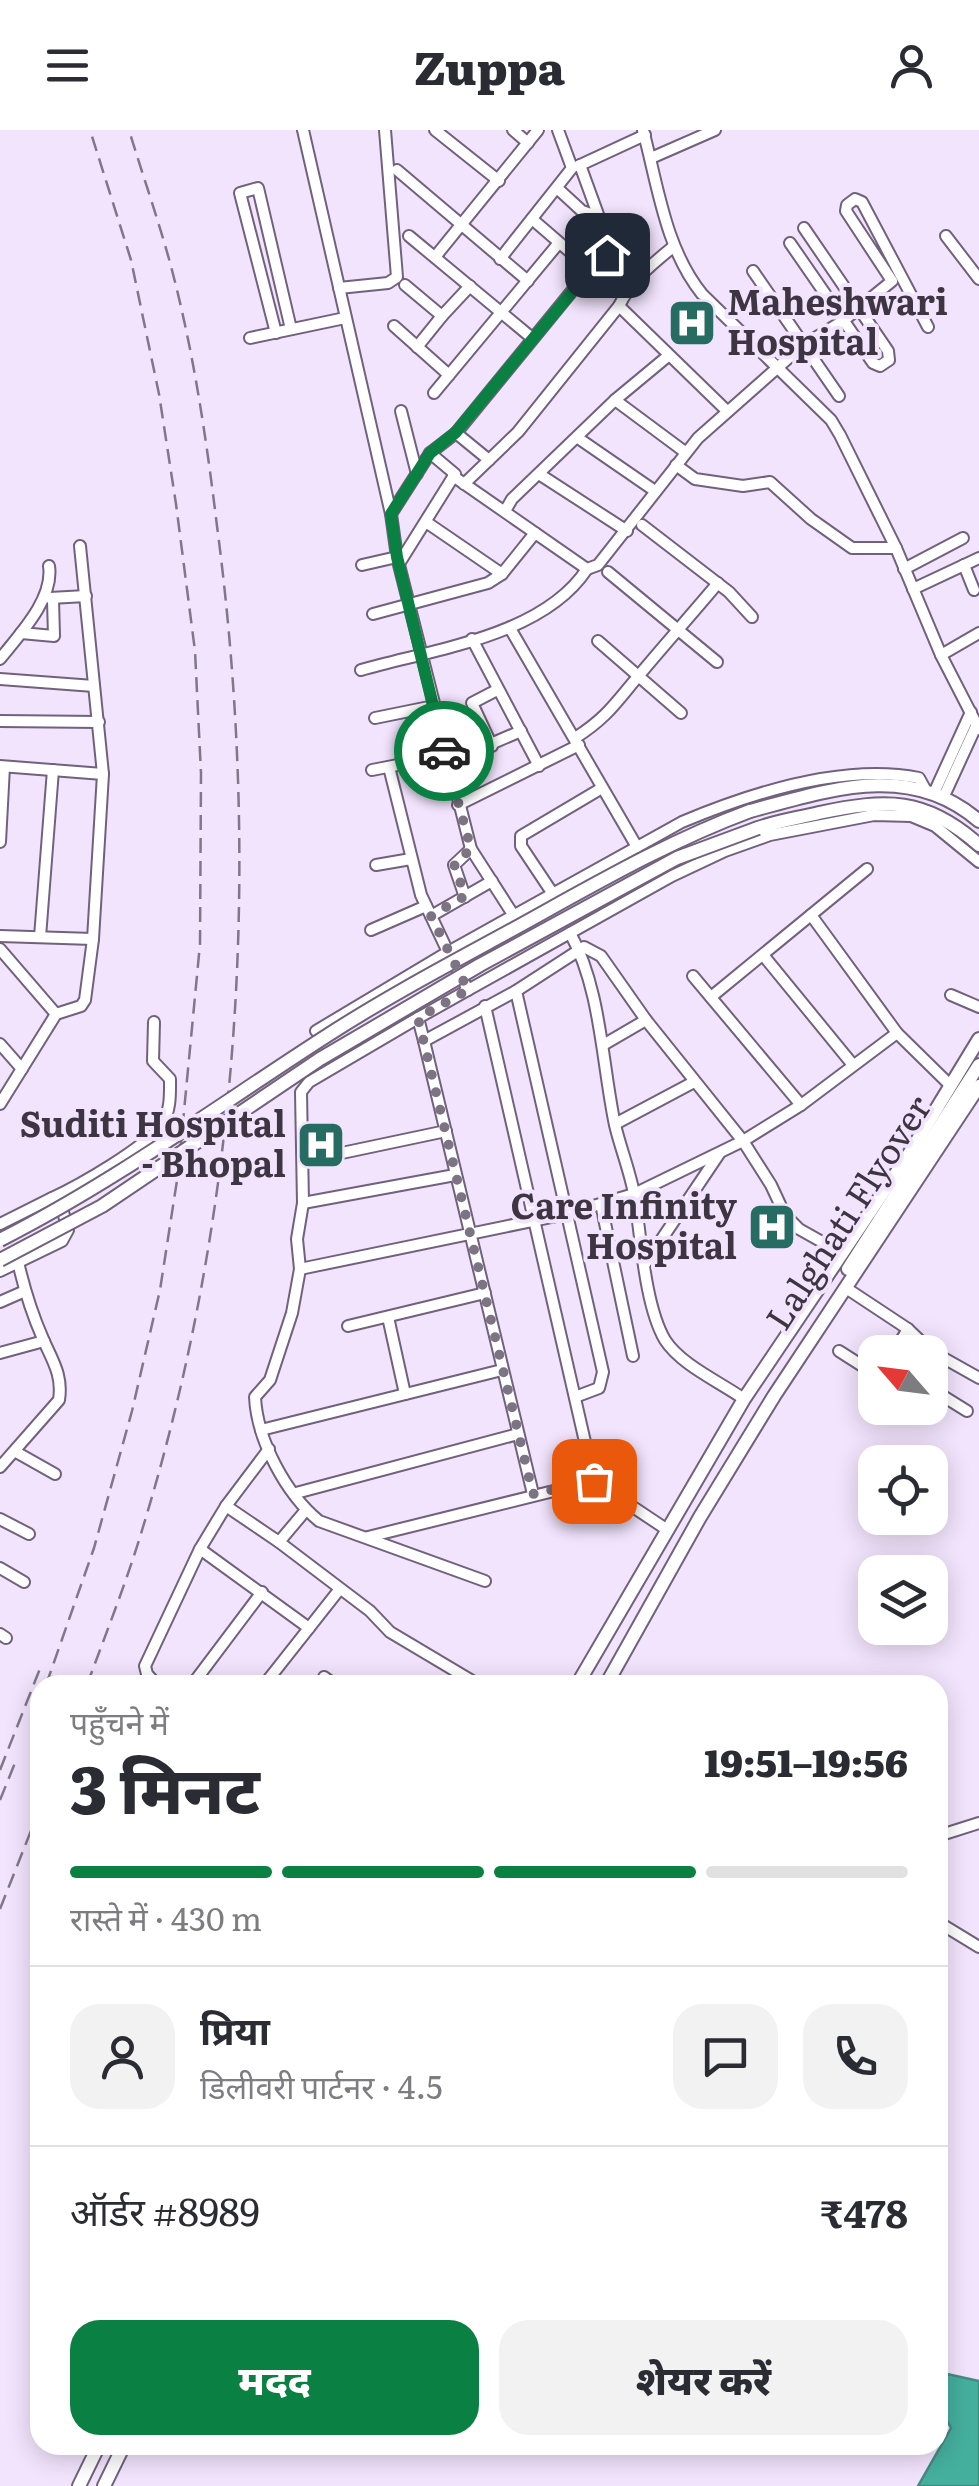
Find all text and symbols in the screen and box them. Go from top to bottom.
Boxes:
text: Zuppa [414,32,565,99]
icon: menu [40,38,95,93]
icon: person [884,38,939,93]
pin [565,213,650,298]
icon: home [580,228,635,283]
place label: Maheshwari Hospital [727,274,948,366]
hospital icon: Maheshwari Hospital [666,297,718,349]
courier [394,701,494,801]
icon: car [417,724,472,779]
street label: Lalghati Flyover [751,1083,942,1339]
place label: Suditi Hospital - Bhopal [20,1096,286,1188]
hospital icon: Suditi Hospital - Bhopal [295,1119,347,1171]
place label: Care Infinity Hospital [510,1178,738,1270]
hospital icon: Care Infinity Hospital [746,1201,798,1253]
north arrow [858,1335,948,1425]
map controls [858,1335,948,1645]
pin [552,1439,637,1524]
button: locate [858,1445,948,1535]
icon: bag [567,1454,622,1509]
button: layers [858,1555,948,1645]
text: पहुँचने में [70,1697,169,1745]
text: 19:51–19:56 [704,1732,908,1789]
text: 3 मिनट [70,1737,260,1834]
text: रास्ते में · 430 m [70,1893,262,1941]
text: प्रिया [200,2000,270,2057]
button: person [70,2004,175,2109]
button: chat [673,2004,778,2109]
button: phone [803,2004,908,2109]
text: डिलीवरी पार्टनर · 4.5 [200,2061,442,2109]
text: ऑर्डर #8989 [70,2181,260,2238]
text: ₹478 [820,2183,908,2240]
button: मदद [70,2320,479,2435]
button: शेयर करें [499,2320,908,2435]

